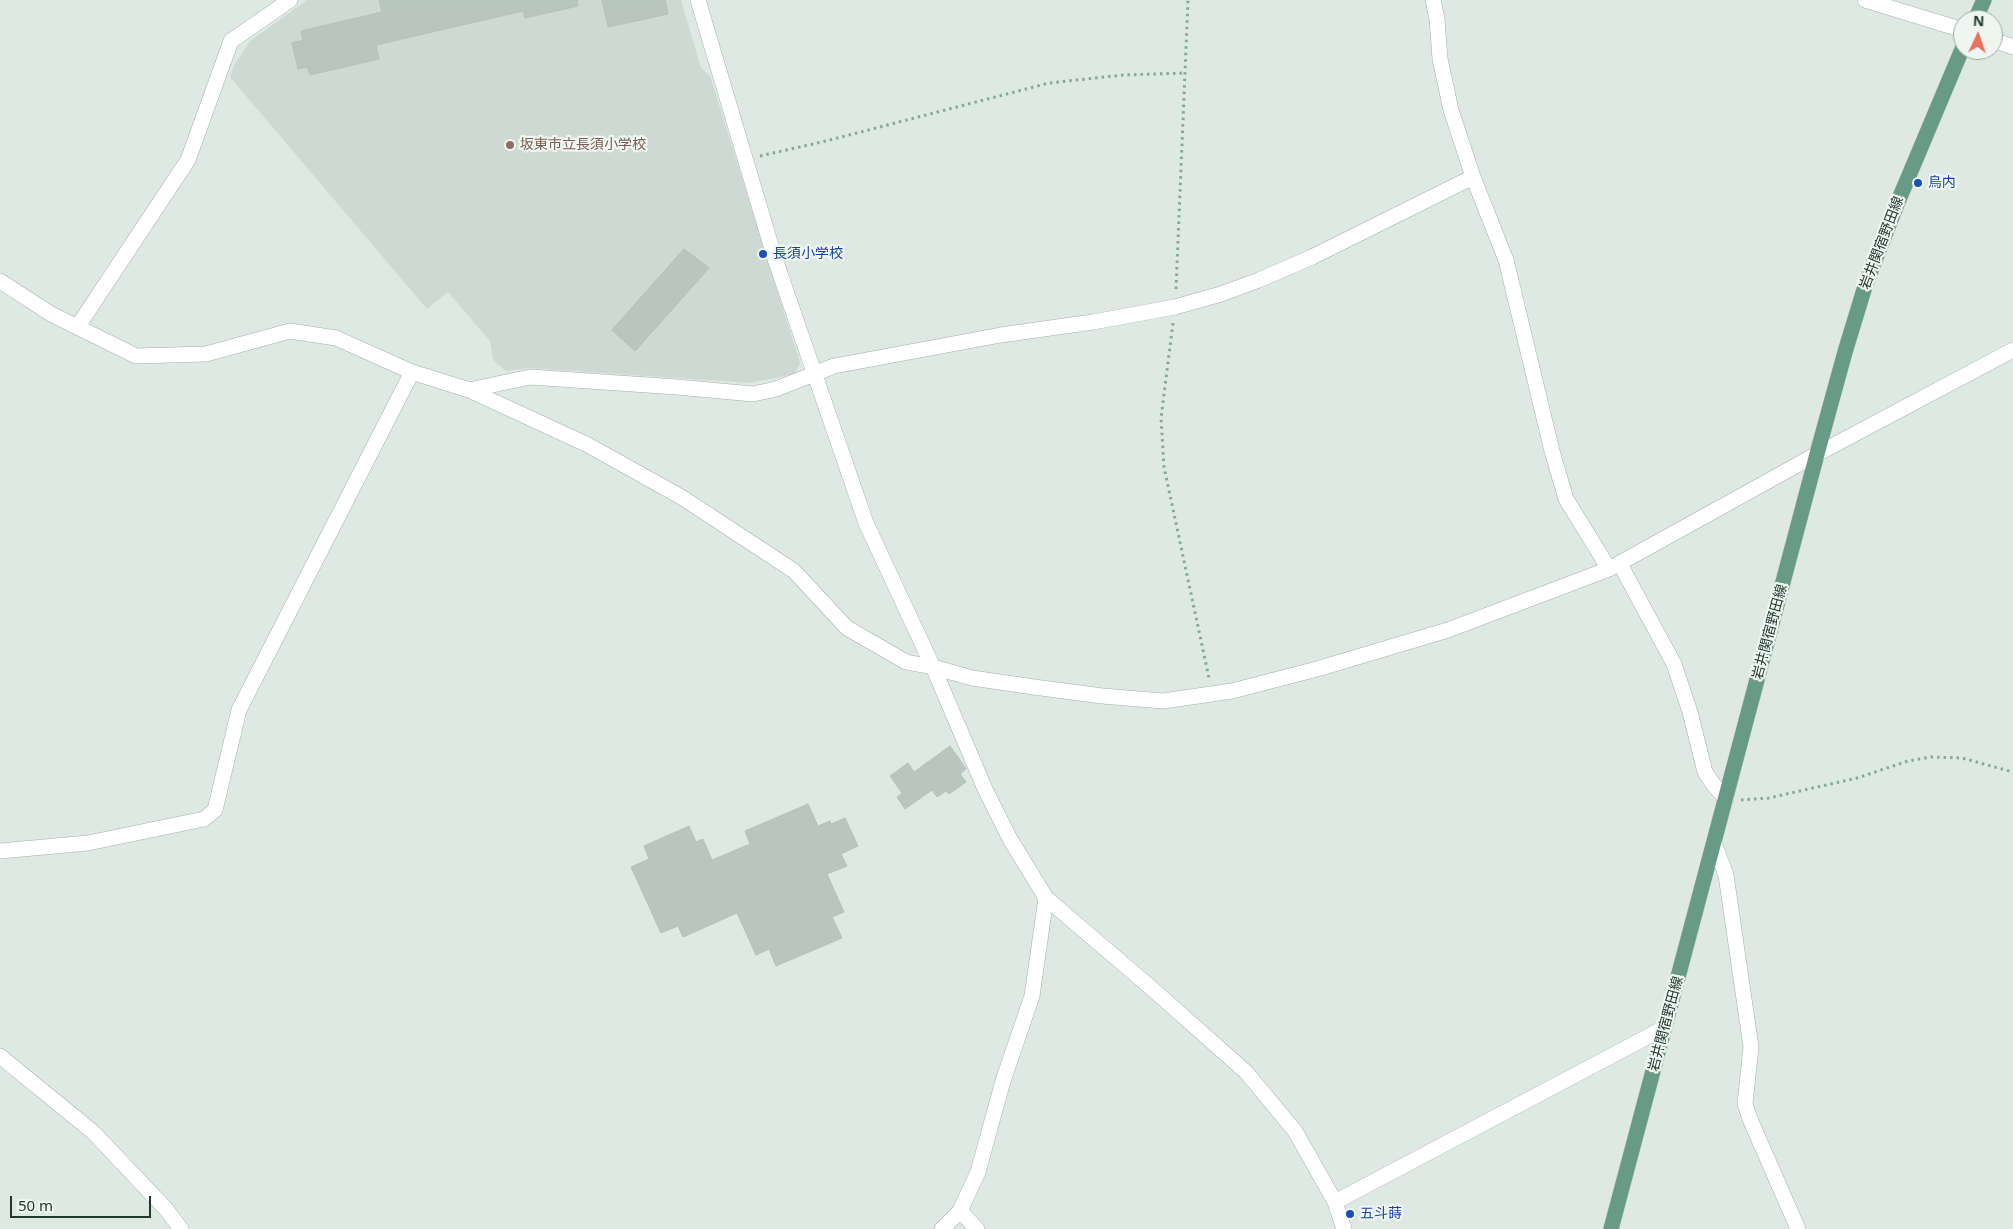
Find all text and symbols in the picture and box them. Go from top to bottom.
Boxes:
north arrow [1953,10,2003,60]
text: N [1973,11,1985,30]
place label: 坂東市立長須小学校 [520,137,646,153]
marker: 坂東市立長須小学校 [504,139,516,151]
place label: 烏内 [1928,175,1956,191]
marker: 烏内 [1912,177,1924,189]
street label: 岩井関宿野田線 [1857,194,1907,292]
place label: 長須小学校 [773,246,843,262]
marker: 長須小学校 [757,248,769,260]
street label: 岩井関宿野田線 [1749,582,1791,682]
street label: 岩井関宿野田線 [1645,974,1687,1074]
scale bar [12,1186,154,1218]
text: 50 m [18,1195,53,1215]
place label: 五斗蒔 [1360,1206,1402,1222]
marker: 五斗蒔 [1344,1208,1356,1220]

